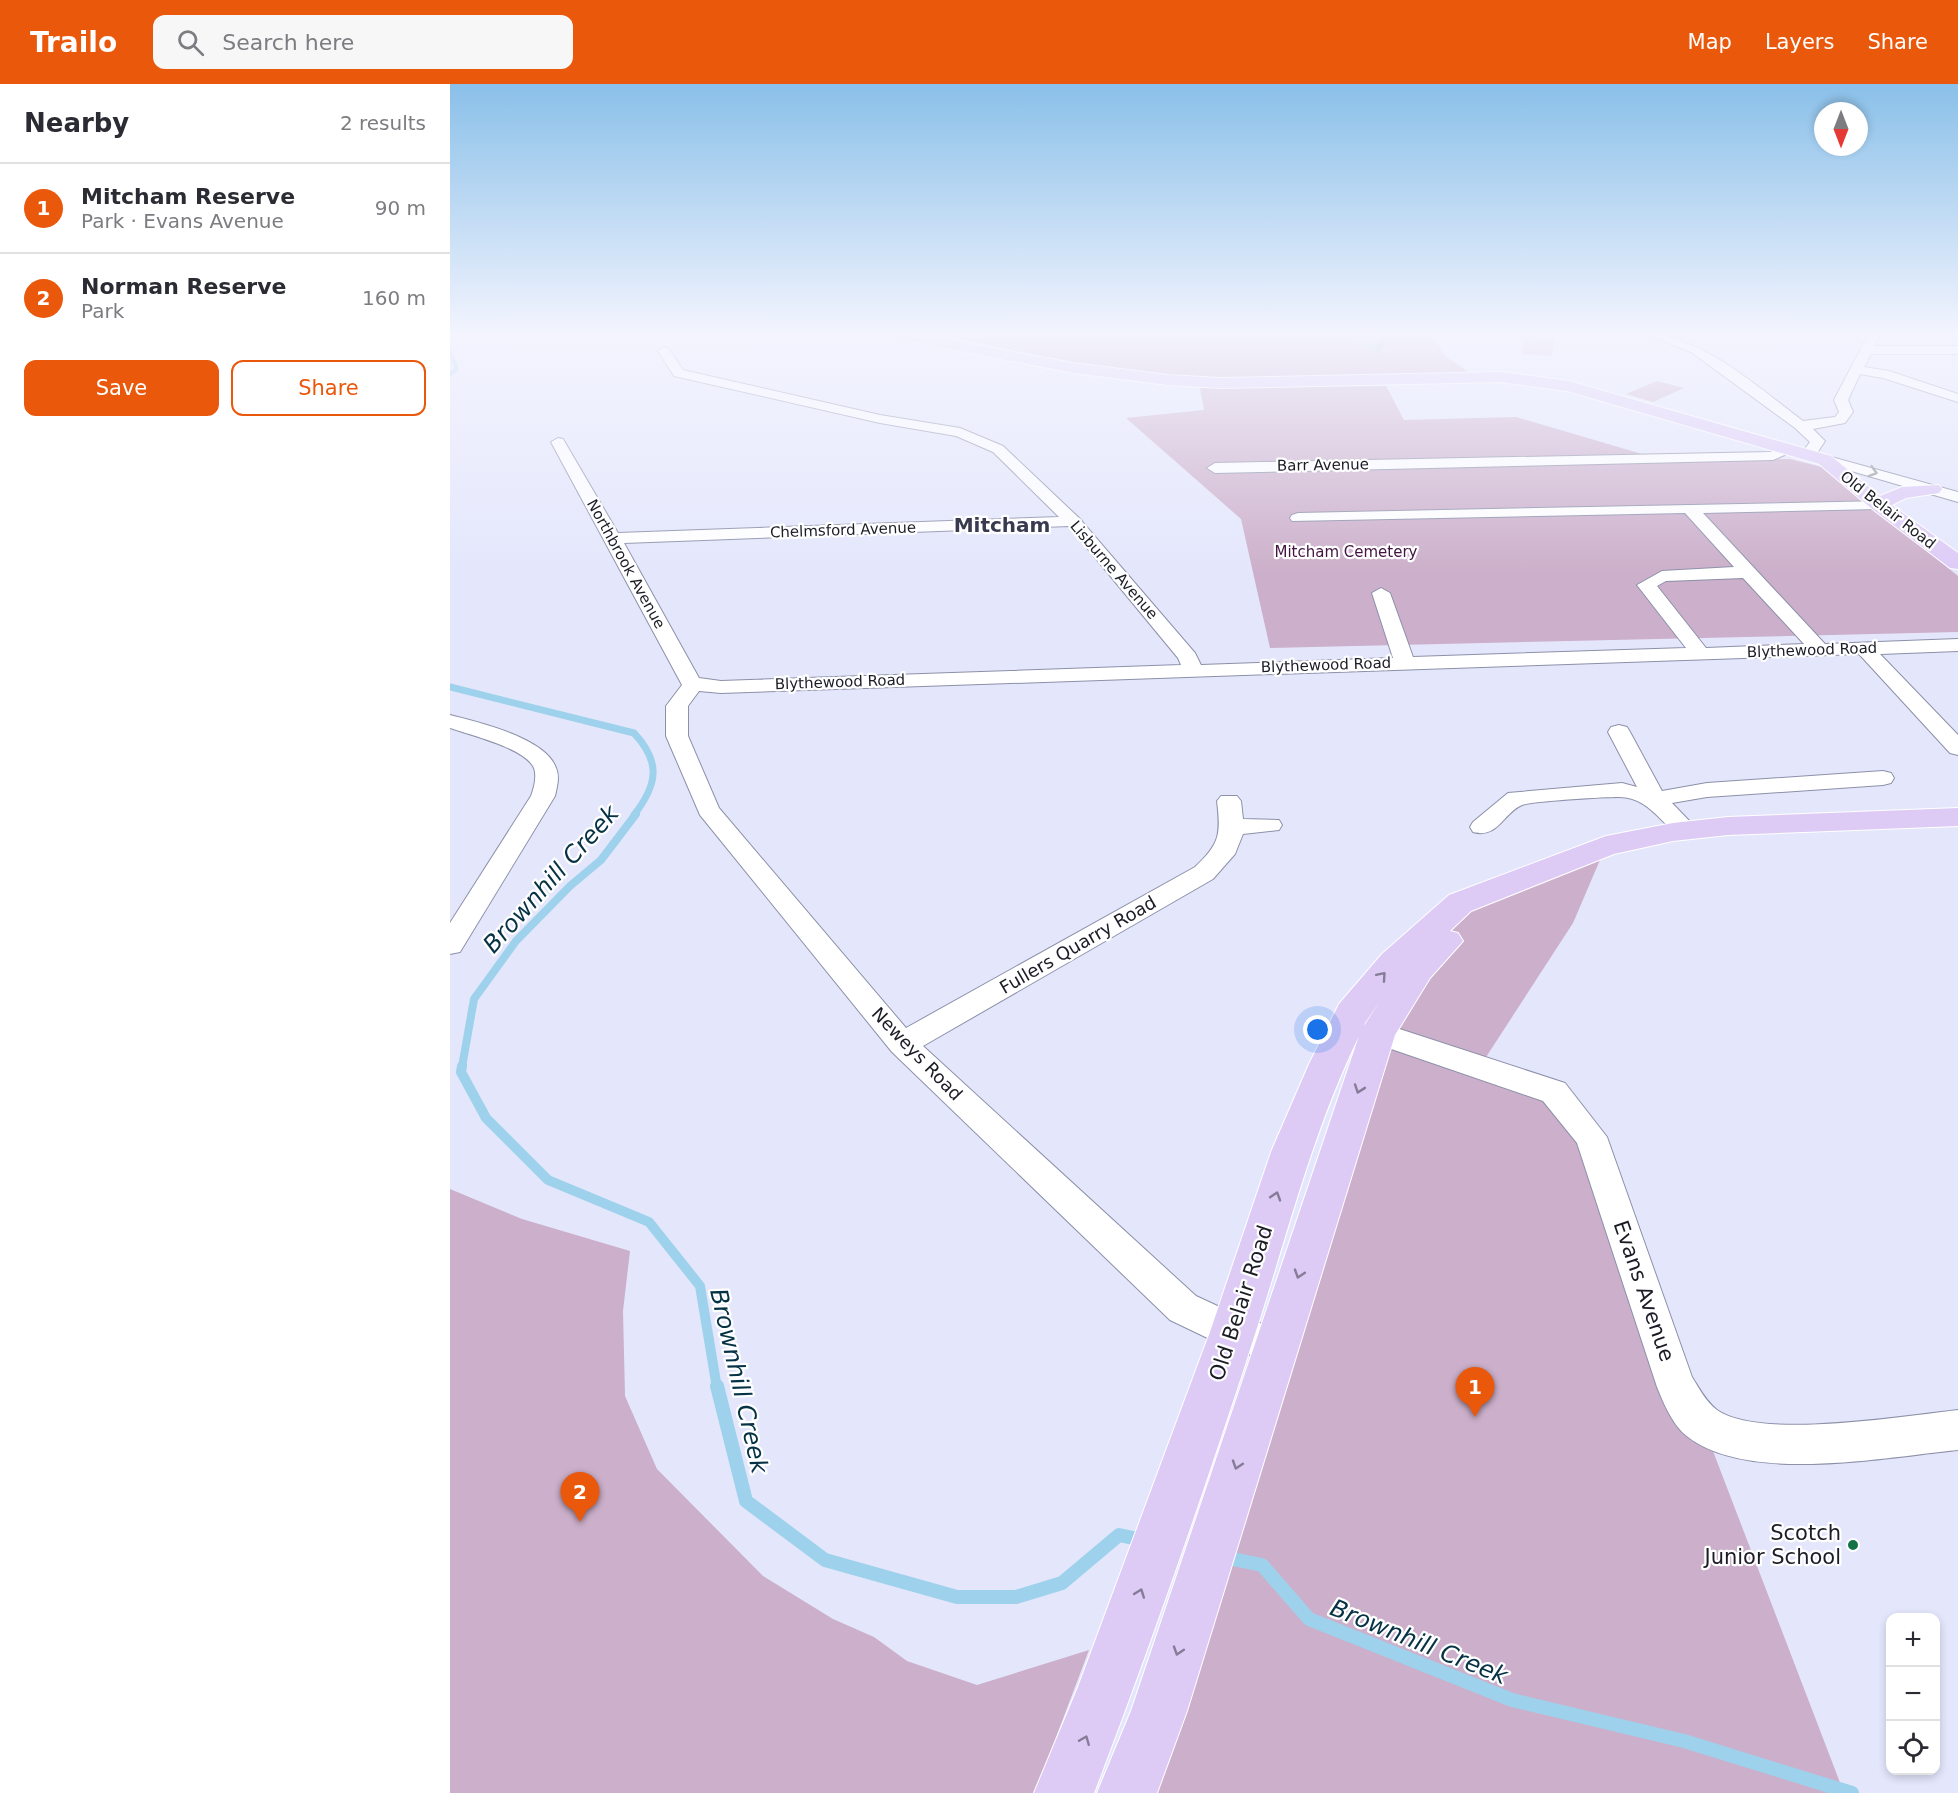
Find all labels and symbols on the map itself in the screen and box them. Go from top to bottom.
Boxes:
north arrow [1814,102,1868,156]
street label: Barr Avenue [1277,455,1369,475]
one-way arrow [1868,464,1878,477]
street label: Old Belair Road [1837,467,1939,553]
street label: Northbrook Avenue [583,496,669,632]
district label: Mitcham [954,513,1050,537]
street label: Lisburne Avenue [1066,517,1162,623]
street label: Chelmsford Avenue [770,518,916,542]
park label: Mitcham Cemetery [1274,543,1418,561]
street label: Blythewood Road [1746,639,1878,661]
street label: Blythewood Road [1260,654,1392,676]
street label: Blythewood Road [774,671,906,693]
water label: Brownhill Creek [477,799,625,959]
street label: Fullers Quarry Road [996,891,1160,998]
one-way arrow [1375,972,1386,983]
street label: Neweys Road [868,1003,967,1105]
your location [1303,1015,1332,1044]
one-way arrow [1353,1083,1366,1094]
one-way arrow [1269,1191,1282,1202]
street label: Evans Avenue [1609,1217,1679,1365]
street label: Old Belair Road [1205,1222,1277,1384]
one-way arrow [1293,1268,1306,1279]
water label: Brownhill Creek [704,1286,774,1477]
pin: 1 [1456,1368,1494,1417]
one-way arrow [1232,1459,1244,1470]
pin: 2 [560,1472,600,1522]
place label: Scotch Junior School [1702,1521,1841,1569]
marker: Scotch Junior School [1846,1538,1860,1552]
one-way arrow [1132,1588,1145,1599]
water label: Brownhill Creek [1326,1594,1513,1691]
one-way arrow [1173,1645,1185,1656]
one-way arrow [1078,1735,1090,1746]

